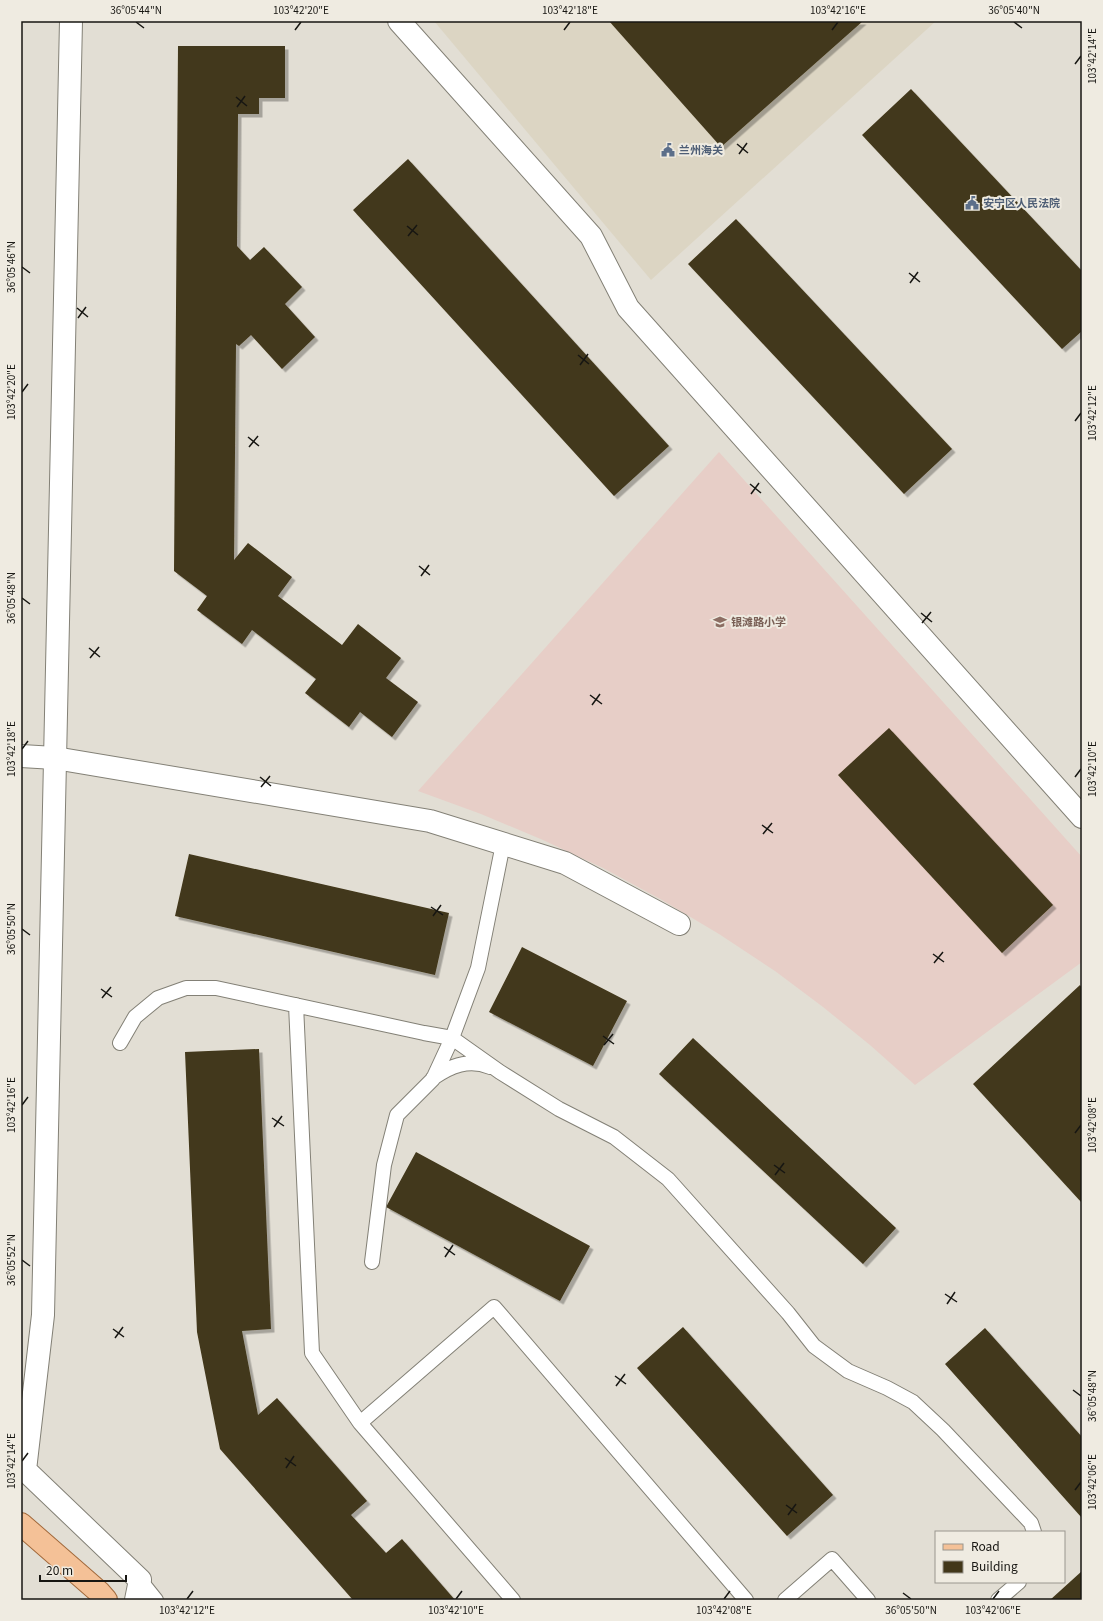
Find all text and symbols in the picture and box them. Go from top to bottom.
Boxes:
text: 36°05'44"N [110,2,162,17]
text: 103°42'20"E [273,2,329,17]
text: 103°42'18"E [542,2,598,17]
text: 103°42'16"E [810,2,866,17]
text: 36°05'40"N [988,2,1040,17]
text: 103°42'14"E [1084,28,1099,84]
place label: 兰州海关 [679,141,723,157]
public building icon: 兰州海关 [660,142,676,158]
place label: 安宁区人民法院 [983,194,1060,210]
public building icon: 安宁区人民法院 [964,195,980,211]
text: 36°05'46"N [3,241,18,293]
text: 103°42'20"E [3,364,18,420]
text: 103°42'12"E [1084,385,1099,441]
text: 36°05'48"N [3,572,18,624]
place label: 银滩路小学 [731,613,786,629]
school or university icon: 银滩路小学 [712,614,728,630]
text: 103°42'18"E [3,721,18,777]
text: 103°42'10"E [1084,741,1099,797]
text: 36°05'50"N [3,903,18,955]
text: 103°42'16"E [3,1077,18,1133]
text: 103°42'08"E [1084,1097,1099,1153]
text: 36°05'52"N [3,1234,18,1286]
text: 36°05'48"N [1084,1370,1099,1422]
text: 103°42'14"E [3,1433,18,1489]
text: 103°42'06"E [1084,1454,1099,1510]
legend [935,1531,1065,1583]
text: Road [971,1537,1000,1554]
scale bar [40,1557,126,1583]
text: Building [971,1557,1018,1574]
text: 20 m [46,1561,73,1578]
text: 103°42'12"E [159,1602,215,1617]
text: 103°42'10"E [428,1602,484,1617]
text: 103°42'08"E [696,1602,752,1617]
text: 36°05'50"N [885,1602,937,1617]
text: 103°42'06"E [965,1602,1021,1617]

